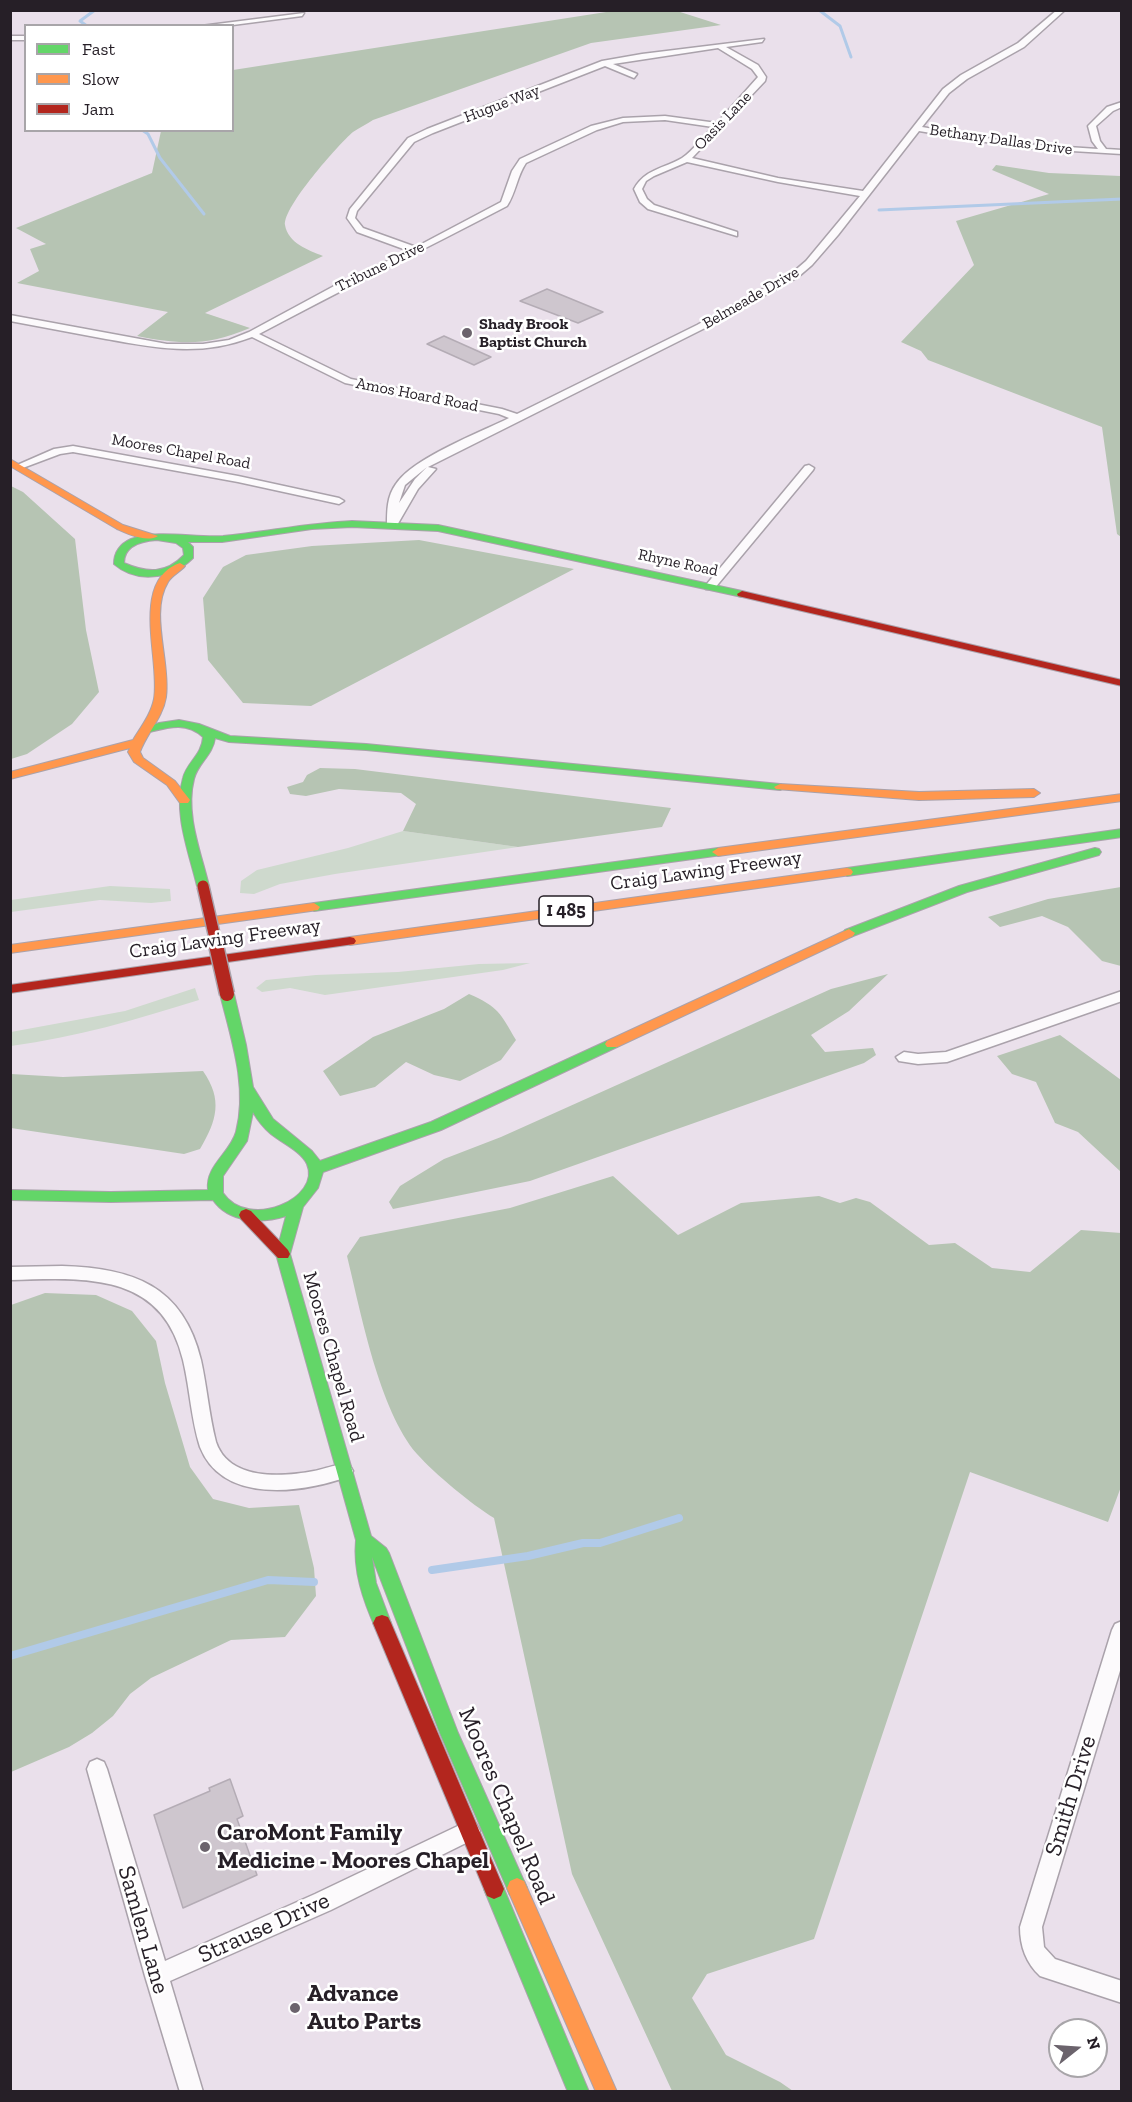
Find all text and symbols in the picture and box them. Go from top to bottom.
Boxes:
legend [24,24,234,132]
text: Fast [82,38,115,60]
text: Slow [82,68,119,90]
street label: Hugue Way [461,81,543,127]
street label: Oasis Lane [690,88,756,154]
text: Jam [82,98,114,120]
street label: Bethany Dallas Drive [928,120,1074,160]
street label: Tribune Drive [332,237,428,297]
street label: Belmeade Drive [699,263,803,333]
place label: Shady Brook Baptist Church [479,314,587,352]
marker: Shady Brook Baptist Church [460,326,474,340]
street label: Amos Hoard Road [354,374,480,416]
street label: Moores Chapel Road [110,430,252,474]
street label: Rhyne Road [636,545,720,581]
street label: Craig Lawing Freeway [609,846,803,896]
road number: I 485 [539,896,593,926]
street label: Craig Lawing Freeway [128,914,322,964]
street label: Moores Chapel Road [297,1269,369,1445]
street label: Moores Chapel Road [452,1703,560,1909]
street label: Smith Drive [1039,1732,1103,1860]
place label: CaroMont Family Medicine - Moores Chapel [217,1819,489,1875]
marker: CaroMont Family Medicine - Moores Chapel [198,1840,212,1854]
street label: Samlen Lane [111,1863,175,1997]
street label: Strause Drive [194,1886,334,1970]
place label: Advance Auto Parts [307,1980,421,2036]
marker: Advance Auto Parts [288,2001,302,2015]
north arrow [1048,2018,1108,2078]
text: N [1083,2035,1105,2052]

